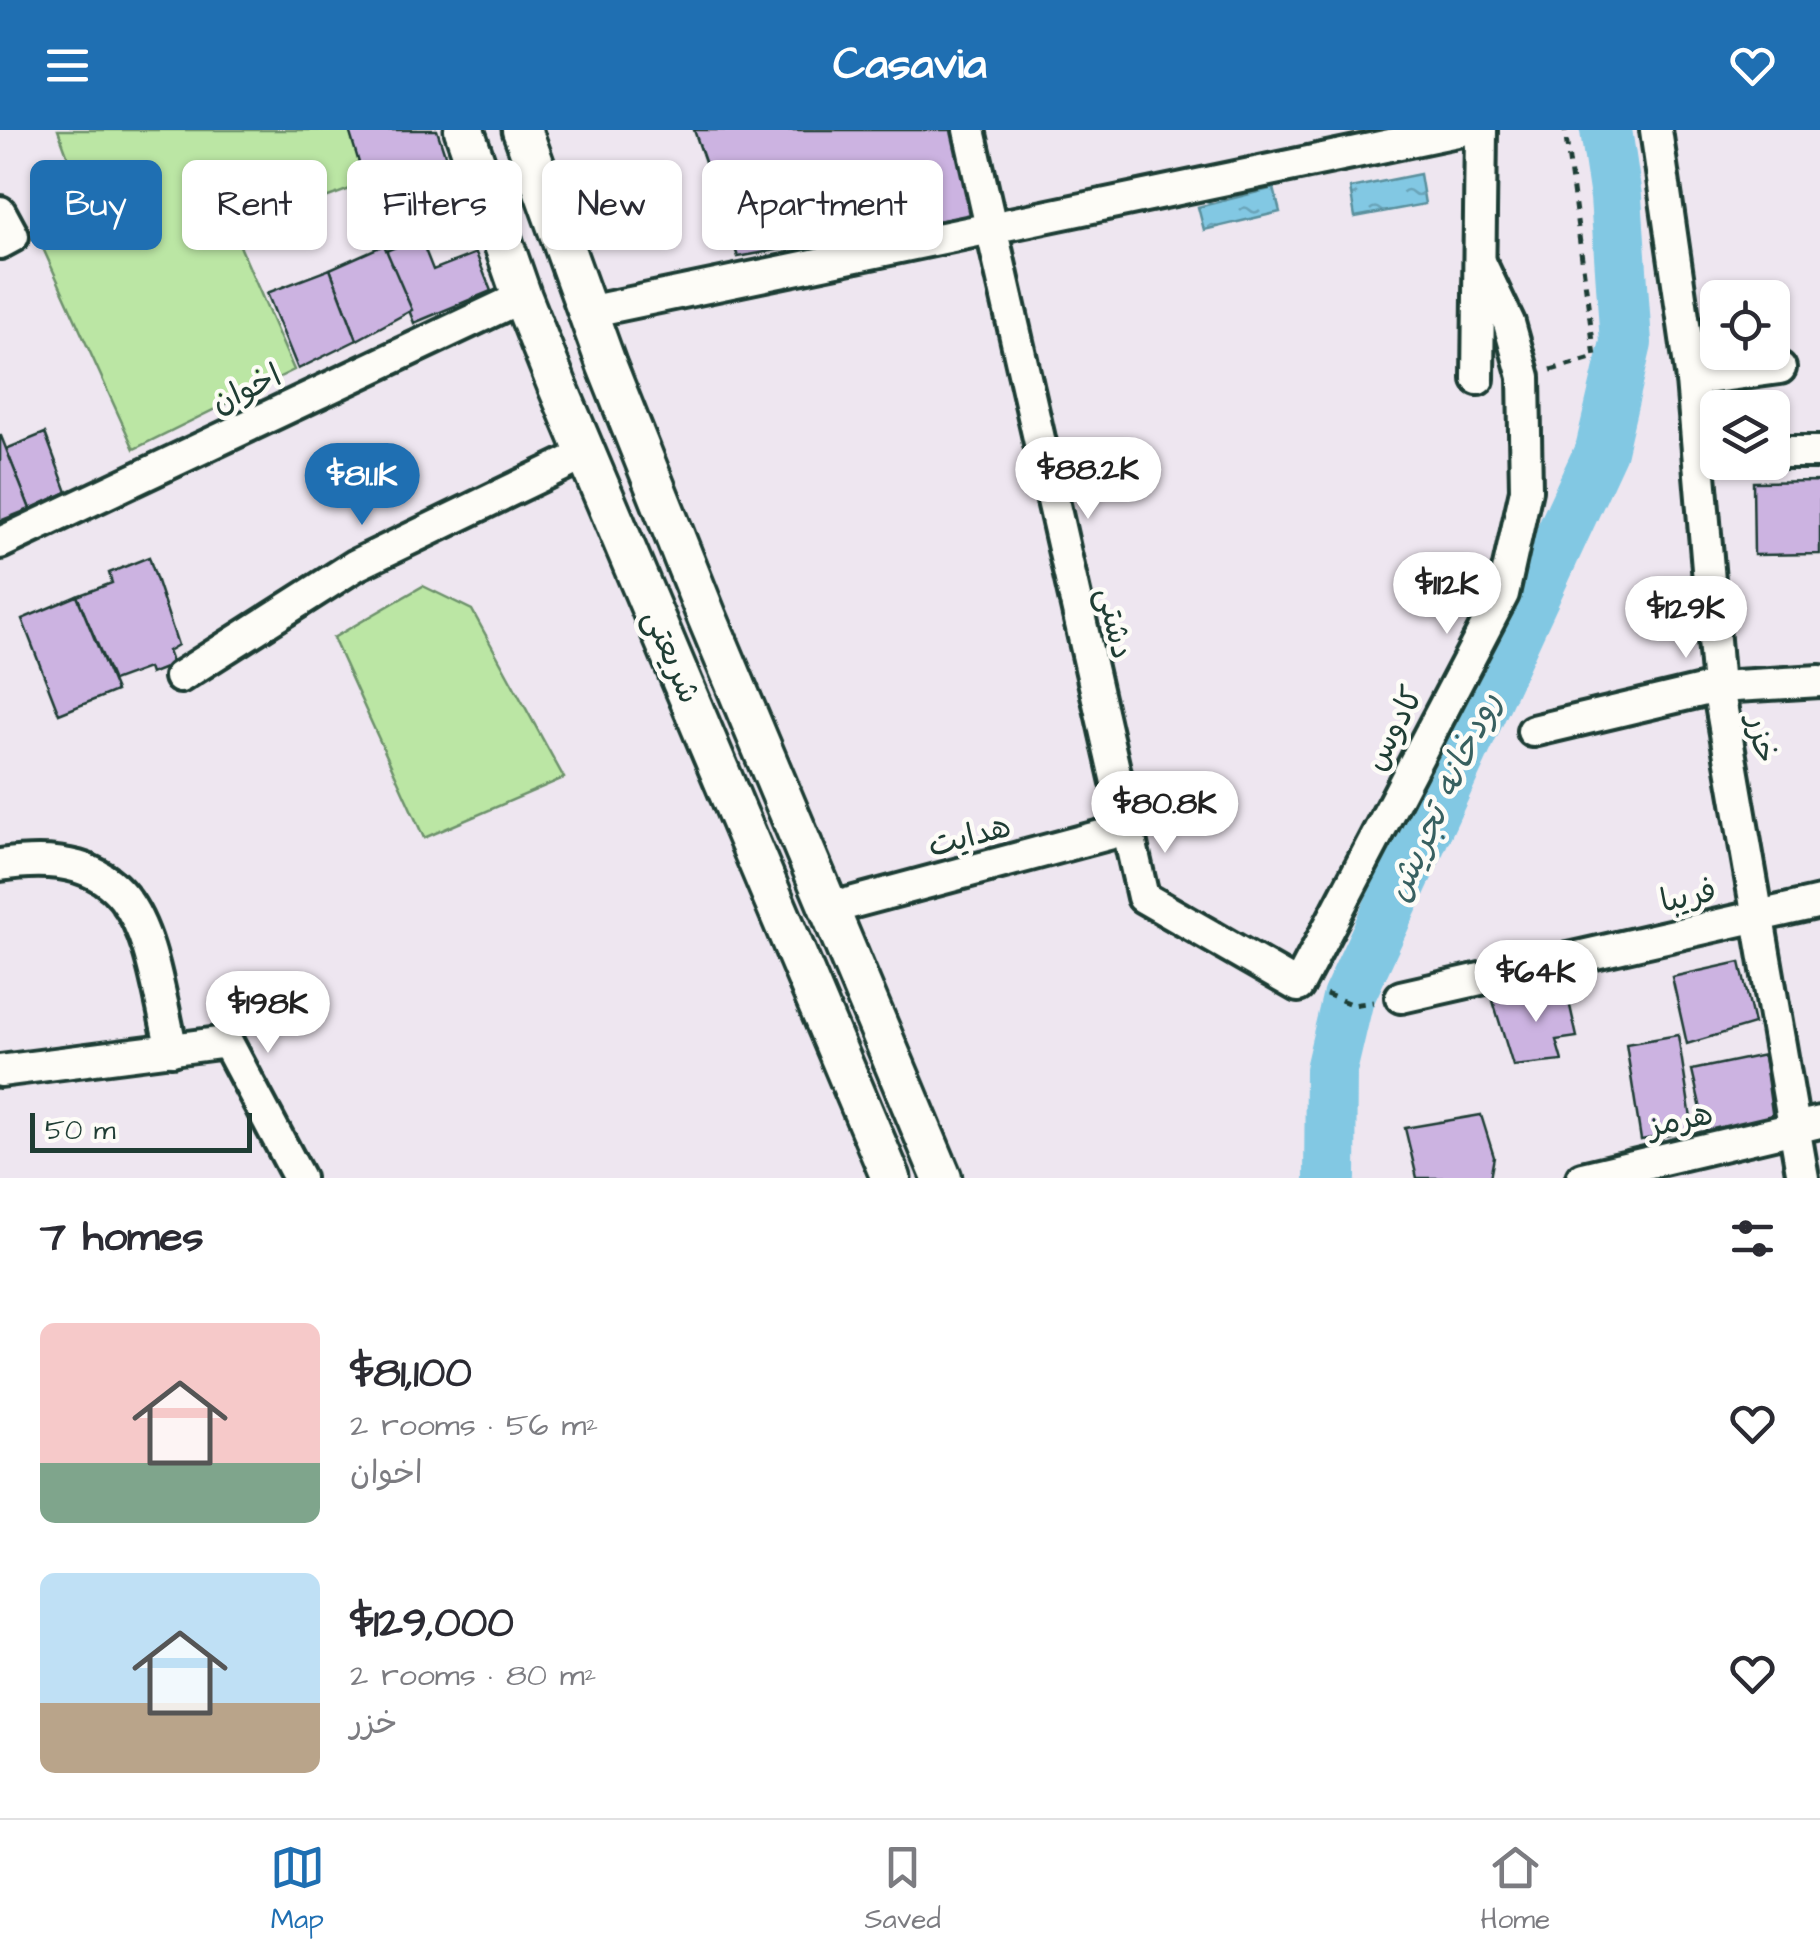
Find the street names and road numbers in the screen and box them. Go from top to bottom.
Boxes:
street label: اخوان [204,354,289,425]
street label: دشتی [1085,583,1145,664]
street label: شریعتی [632,603,712,711]
street label: کادوس [1353,679,1435,779]
street label: خزر [1735,709,1788,767]
street label: هدایت [923,804,1016,869]
street label: فریبا [1656,868,1721,925]
street label: هرمز [1640,1091,1717,1150]

